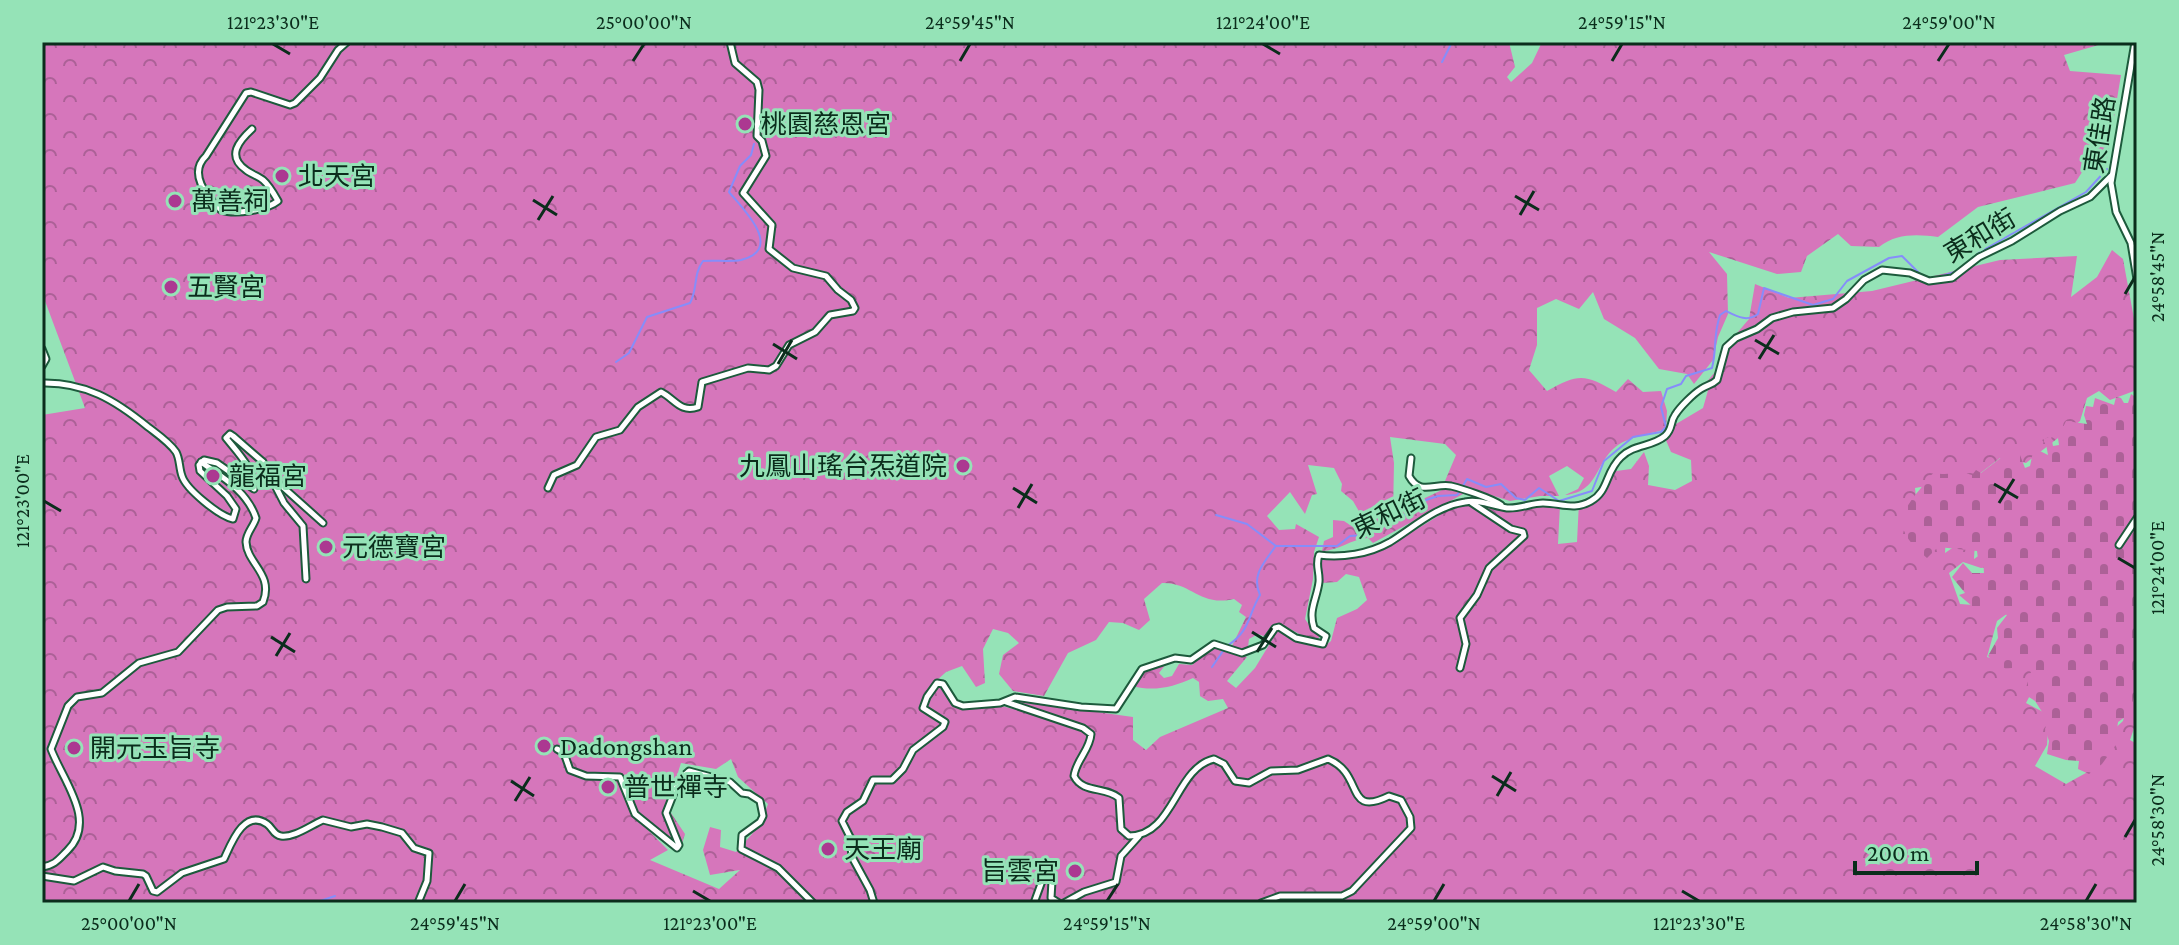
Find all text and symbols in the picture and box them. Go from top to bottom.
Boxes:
text: 121°23'30"E [227,11,319,33]
text: 25°00'00"N [596,11,692,33]
text: 24°59'45"N [925,11,1015,33]
text: 121°24'00"E [1216,11,1310,33]
text: 24°59'15"N [1578,11,1666,33]
text: 24°59'00"N [1902,11,1996,33]
street label: 東佳路 [2080,94,2120,176]
place label: 桃園慈恩宮 [761,110,891,139]
marker: 桃園慈恩宮 [736,115,754,133]
place label: 北天宮 [298,162,376,191]
marker: 北天宮 [273,167,291,185]
place label: 萬善祠 [191,187,269,216]
marker: 萬善祠 [166,192,184,210]
street label: 東和街 [1939,203,2021,269]
text: 24°58'45"N [2146,232,2168,322]
place label: 五賢宮 [187,273,265,302]
marker: 五賢宮 [162,278,180,296]
place label: 九鳳山瑤台炁道院 [739,452,947,481]
text: 121°23'00"E [11,454,33,548]
marker: 九鳳山瑤台炁道院 [954,457,972,475]
place label: 龍福宮 [229,462,307,491]
marker: 龍福宮 [204,467,222,485]
street label: 東和街 [1348,484,1430,544]
text: 121°24'00"E [2146,521,2168,615]
place label: 元德寶宮 [342,533,446,562]
marker: 元德寶宮 [317,538,335,556]
place label: Dadongshan [560,732,693,761]
place label: 開元玉旨寺 [90,734,220,763]
marker: Dadongshan [535,737,553,755]
marker: 開元玉旨寺 [65,739,83,757]
place label: 普世禪寺 [624,773,728,802]
text: 24°58'30"N [2146,774,2168,866]
marker: 普世禪寺 [599,778,617,796]
scale bar [1855,825,1977,875]
place label: 天王廟 [844,835,922,864]
text: 200 m [1867,839,1929,866]
marker: 天王廟 [819,840,837,858]
place label: 旨雲宮 [981,857,1059,886]
marker: 旨雲宮 [1066,862,1084,880]
text: 25°00'00"N [81,912,177,934]
text: 24°59'45"N [410,912,500,934]
text: 121°23'00"E [663,912,757,934]
text: 24°59'15"N [1063,912,1151,934]
text: 24°59'00"N [1387,912,1481,934]
text: 121°23'30"E [1653,912,1745,934]
text: 24°58'30"N [2040,912,2132,934]

